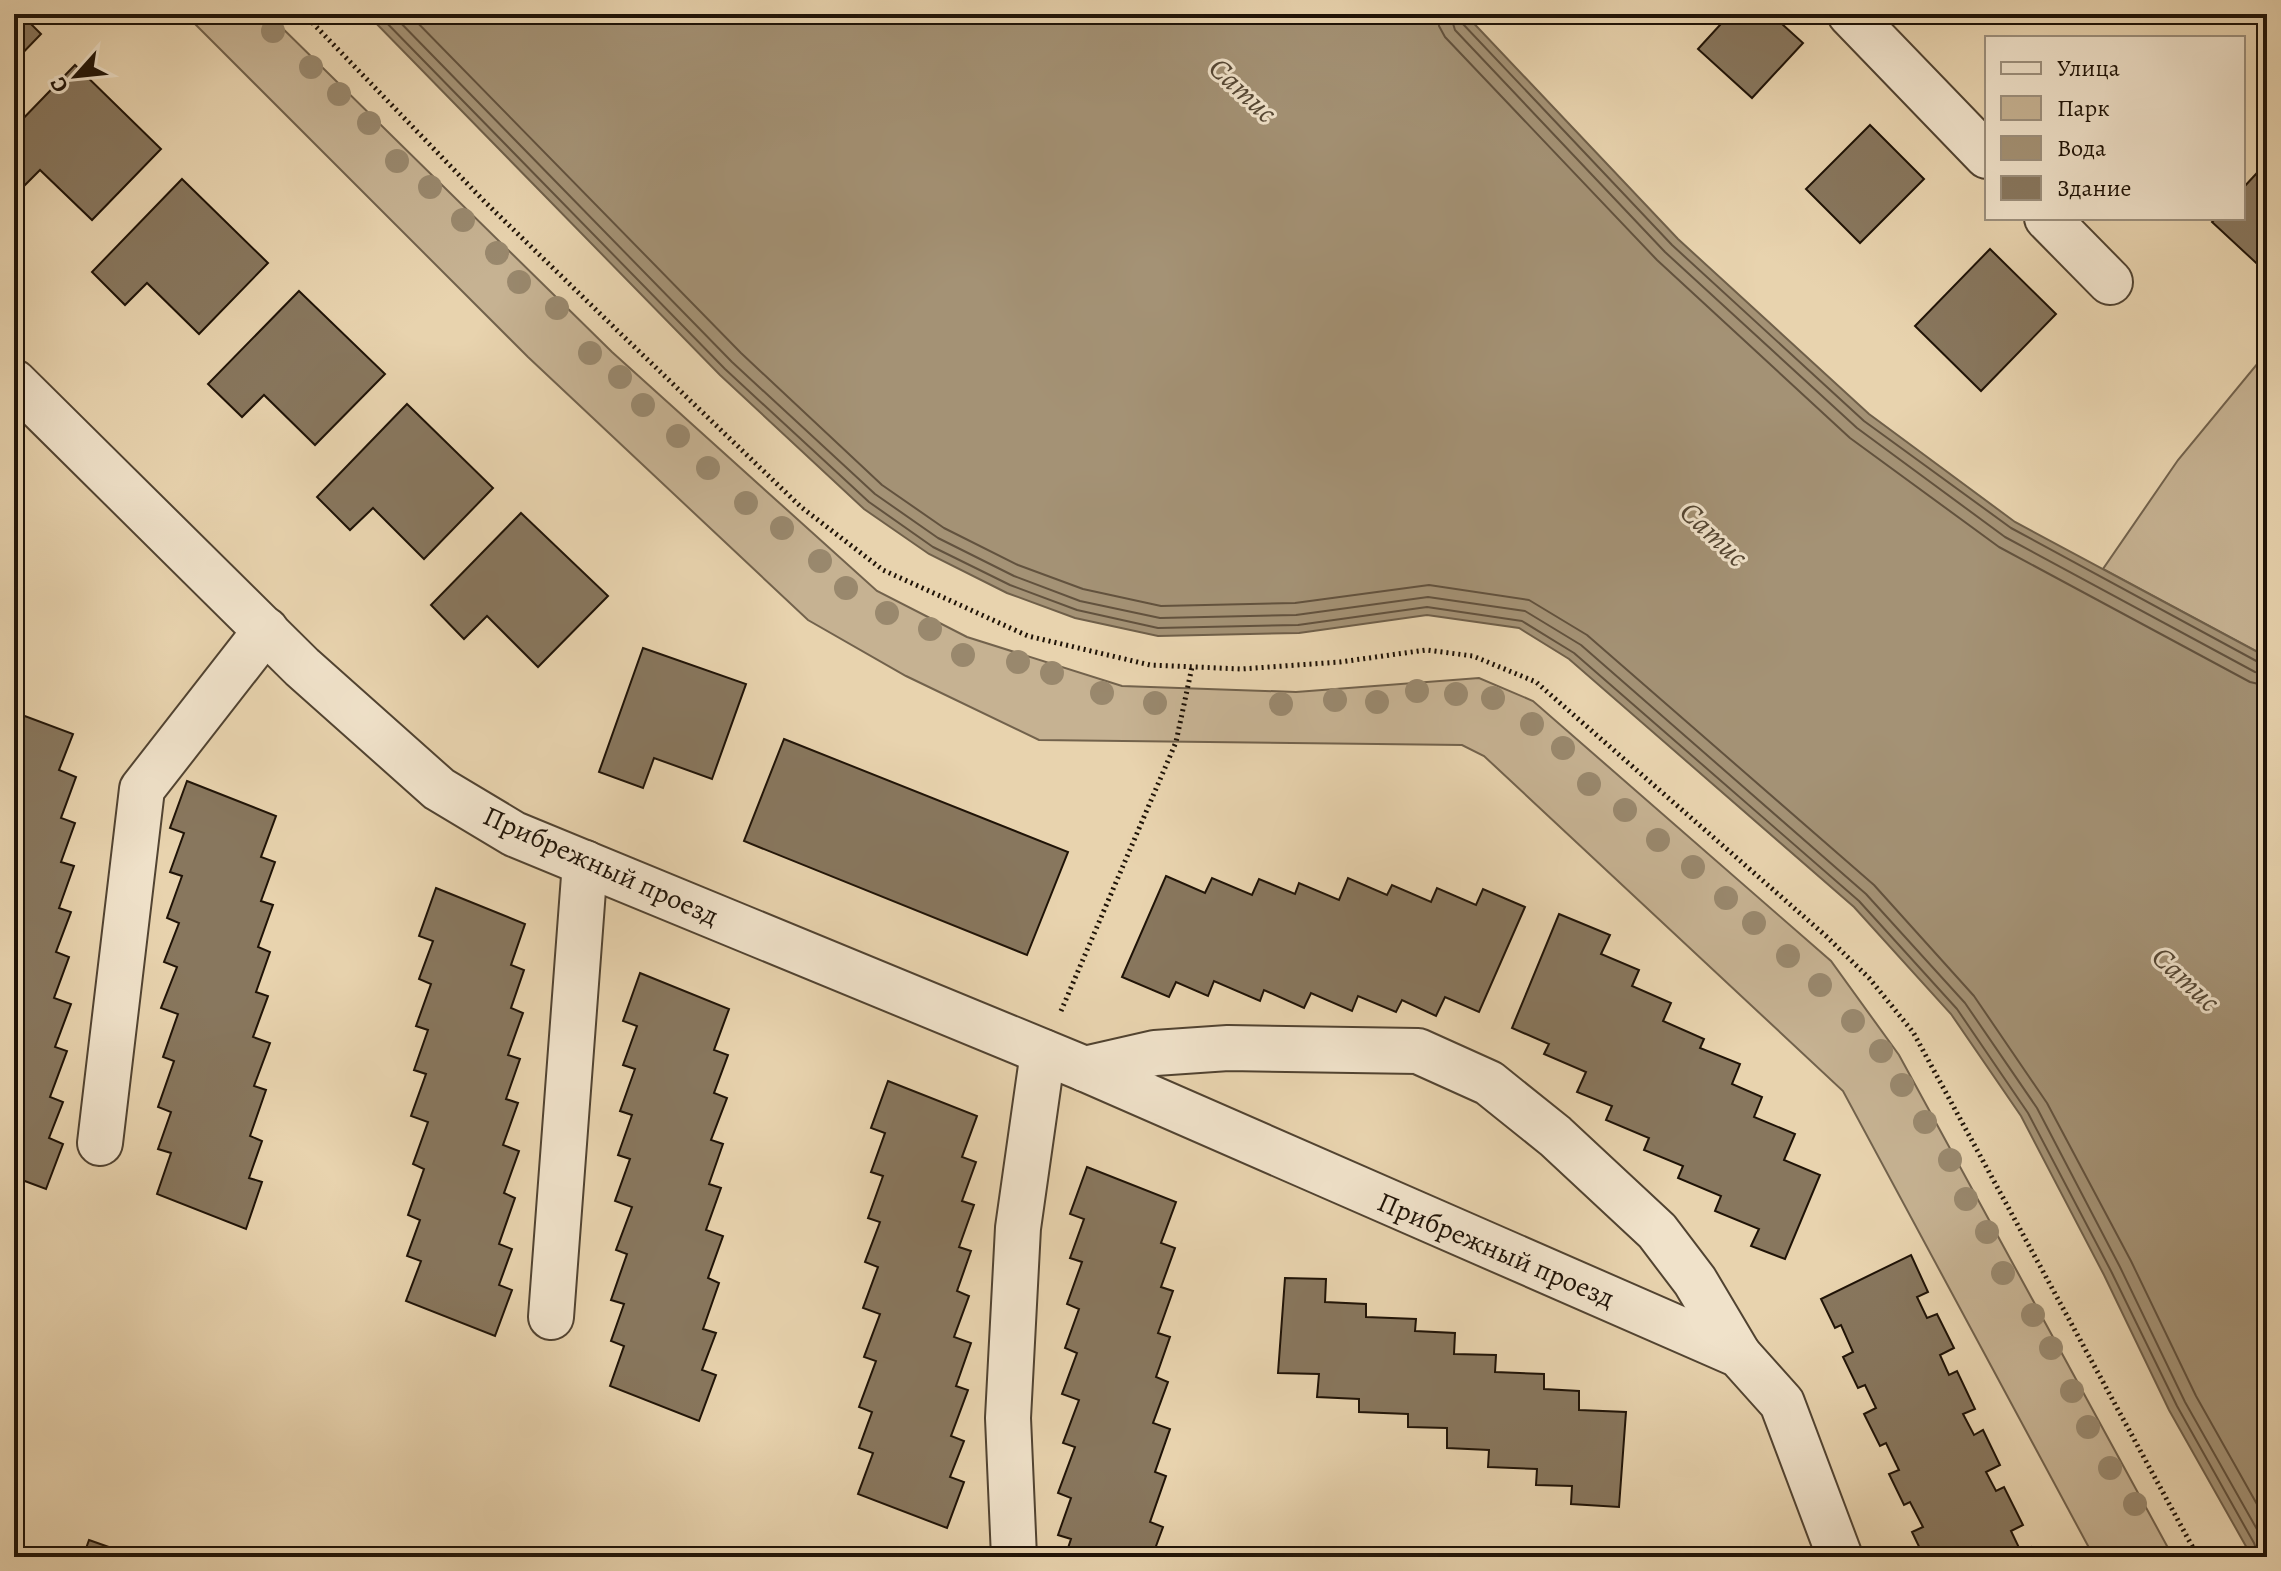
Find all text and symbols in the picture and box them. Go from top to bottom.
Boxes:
north arrow [36,36,116,116]
legend [1985,36,2245,220]
water label: Сатис [1200,48,1286,132]
text: Улица [2057,52,2120,84]
text: С [43,72,76,97]
text: Парк [2057,92,2110,124]
text: Вода [2057,132,2106,164]
text: Здание [2057,172,2132,204]
water label: Сатис [1671,492,1757,576]
street label: Прибрежный проезд [477,797,725,935]
water label: Сатис [2143,937,2229,1021]
street label: Прибрежный проезд [1372,1183,1620,1317]

